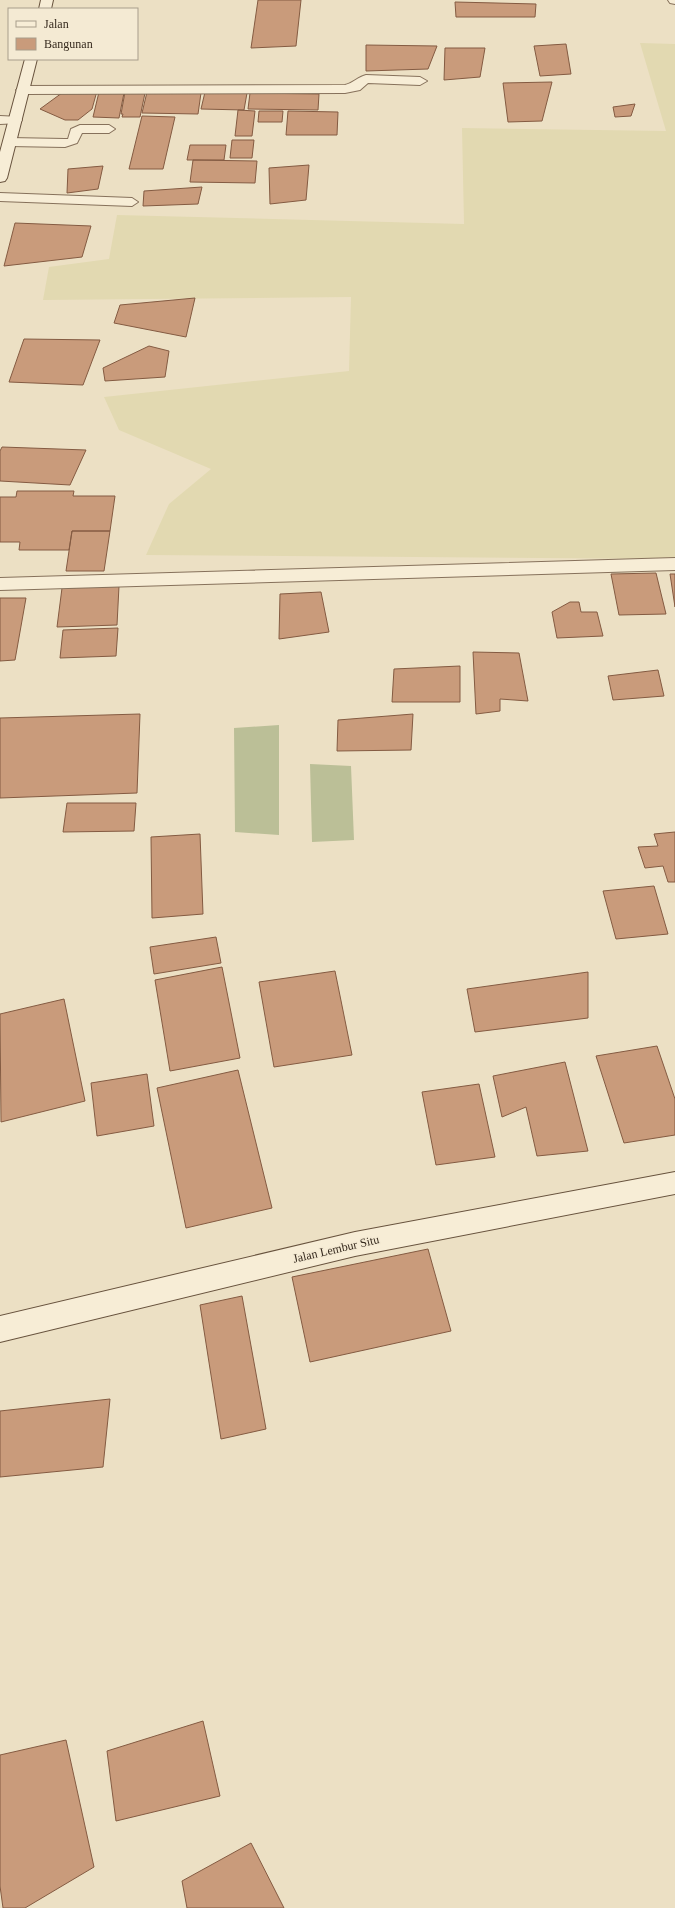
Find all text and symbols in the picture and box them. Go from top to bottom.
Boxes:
legend [8,8,138,60]
text: Jalan [44,17,69,31]
text: Bangunan [44,37,93,51]
street label: Jalan Lembur Situ [292,1232,380,1266]

